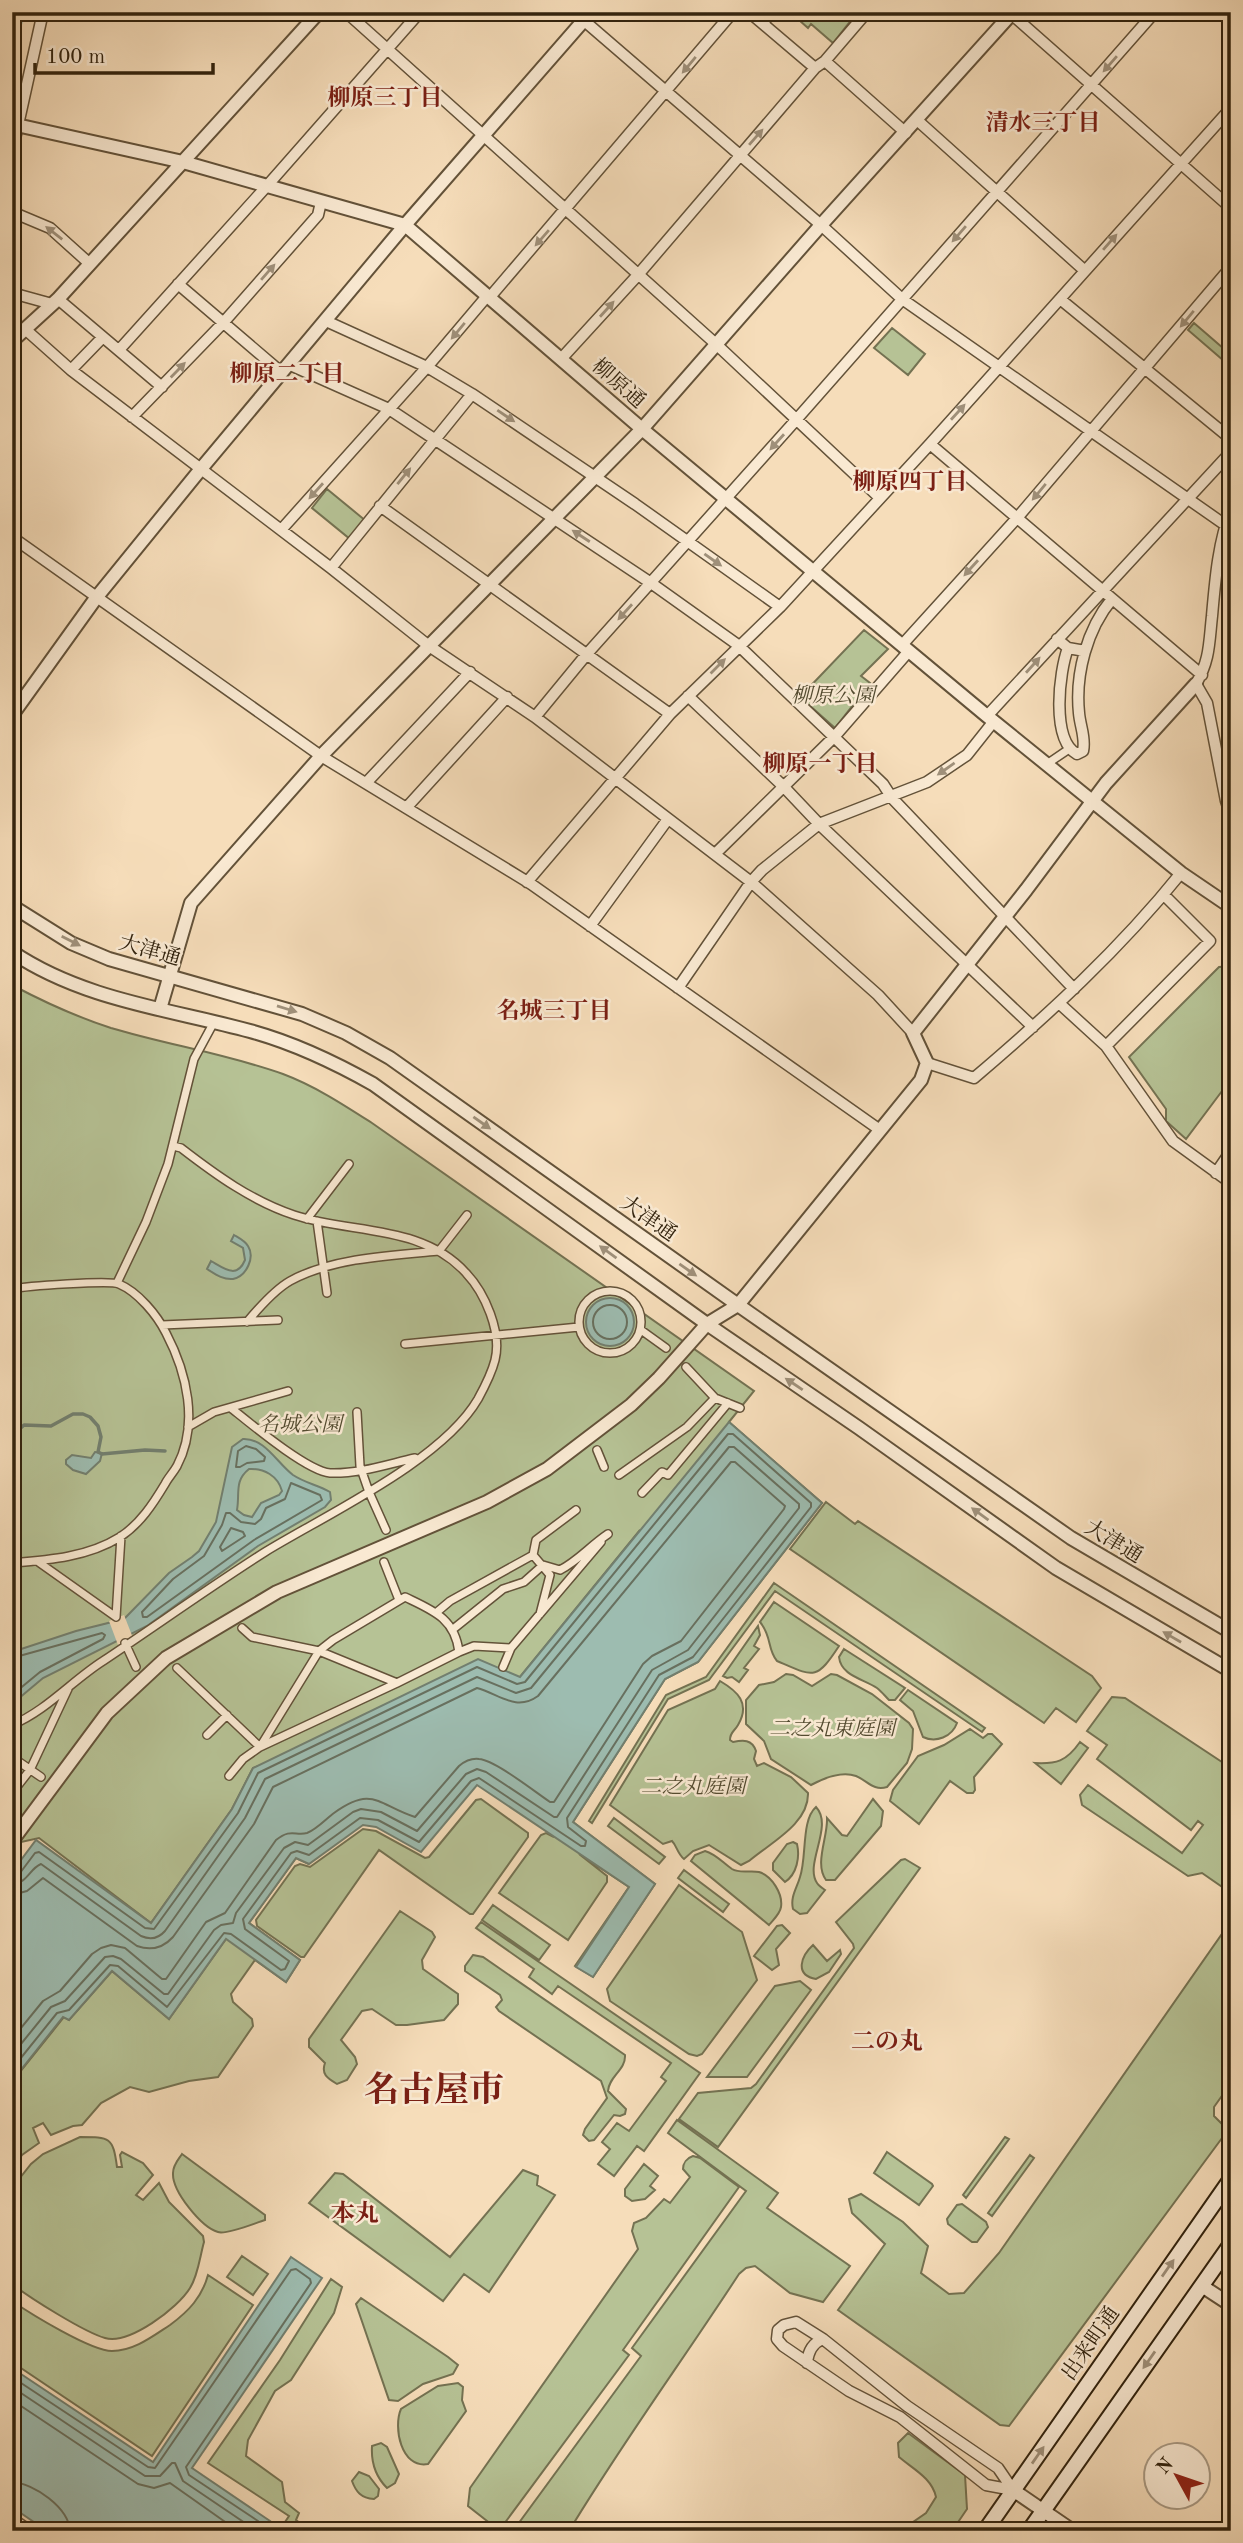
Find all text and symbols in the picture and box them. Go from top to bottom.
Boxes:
scale bar [35,32,214,76]
text: 100 m [46,47,105,68]
one-way arrow [1103,55,1118,72]
one-way arrow [682,56,697,73]
district label: 柳原三丁目 [328,85,443,110]
district label: 清水三丁目 [986,110,1101,135]
one-way arrow [748,128,764,146]
one-way arrow [46,225,64,240]
one-way arrow [952,226,967,243]
one-way arrow [534,229,550,247]
one-way arrow [1101,234,1117,251]
one-way arrow [260,263,276,281]
one-way arrow [599,300,615,318]
one-way arrow [1179,310,1195,328]
one-way arrow [450,322,465,340]
street label: 柳原通 [587,354,650,413]
district label: 柳原二丁目 [230,361,345,386]
one-way arrow [169,362,185,379]
one-way arrow [950,404,966,421]
one-way arrow [496,410,516,423]
one-way arrow [769,433,785,451]
one-way arrow [396,467,411,485]
district label: 柳原四丁目 [853,469,968,494]
one-way arrow [308,482,324,500]
one-way arrow [1031,483,1047,501]
one-way arrow [571,530,591,543]
one-way arrow [704,553,722,567]
one-way arrow [963,559,979,577]
one-way arrow [617,603,633,621]
one-way arrow [709,657,726,674]
one-way arrow [1025,657,1040,674]
park label: 柳原公園 [791,684,878,707]
district label: 柳原一丁目 [763,751,878,776]
one-way arrow [937,762,955,776]
street label: 大津通 [116,931,183,970]
one-way arrow [61,935,81,947]
district label: 名城三丁目 [497,998,612,1023]
one-way arrow [277,1005,298,1015]
one-way arrow [473,1116,491,1130]
street label: 大津通 [616,1191,681,1246]
one-way arrow [599,1246,617,1260]
one-way arrow [679,1262,697,1276]
one-way arrow [784,1377,804,1390]
park label: 名城公園 [258,1413,345,1436]
one-way arrow [971,1508,989,1522]
street label: 大津通 [1081,1515,1147,1568]
one-way arrow [1162,1631,1181,1643]
park label: 二之丸東庭園 [769,1717,898,1740]
park label: 二之丸庭園 [641,1775,748,1798]
district label: 二の丸 [851,2028,923,2055]
district label: 名古屋市 [364,2071,504,2109]
district label: 本丸 [331,2200,379,2227]
one-way arrow [1161,2259,1175,2277]
street label: 出来町通 [1057,2302,1124,2384]
one-way arrow [1142,2351,1156,2369]
north arrow [1142,2442,1212,2512]
one-way arrow [1031,2446,1045,2464]
text: N [1154,2455,1178,2478]

